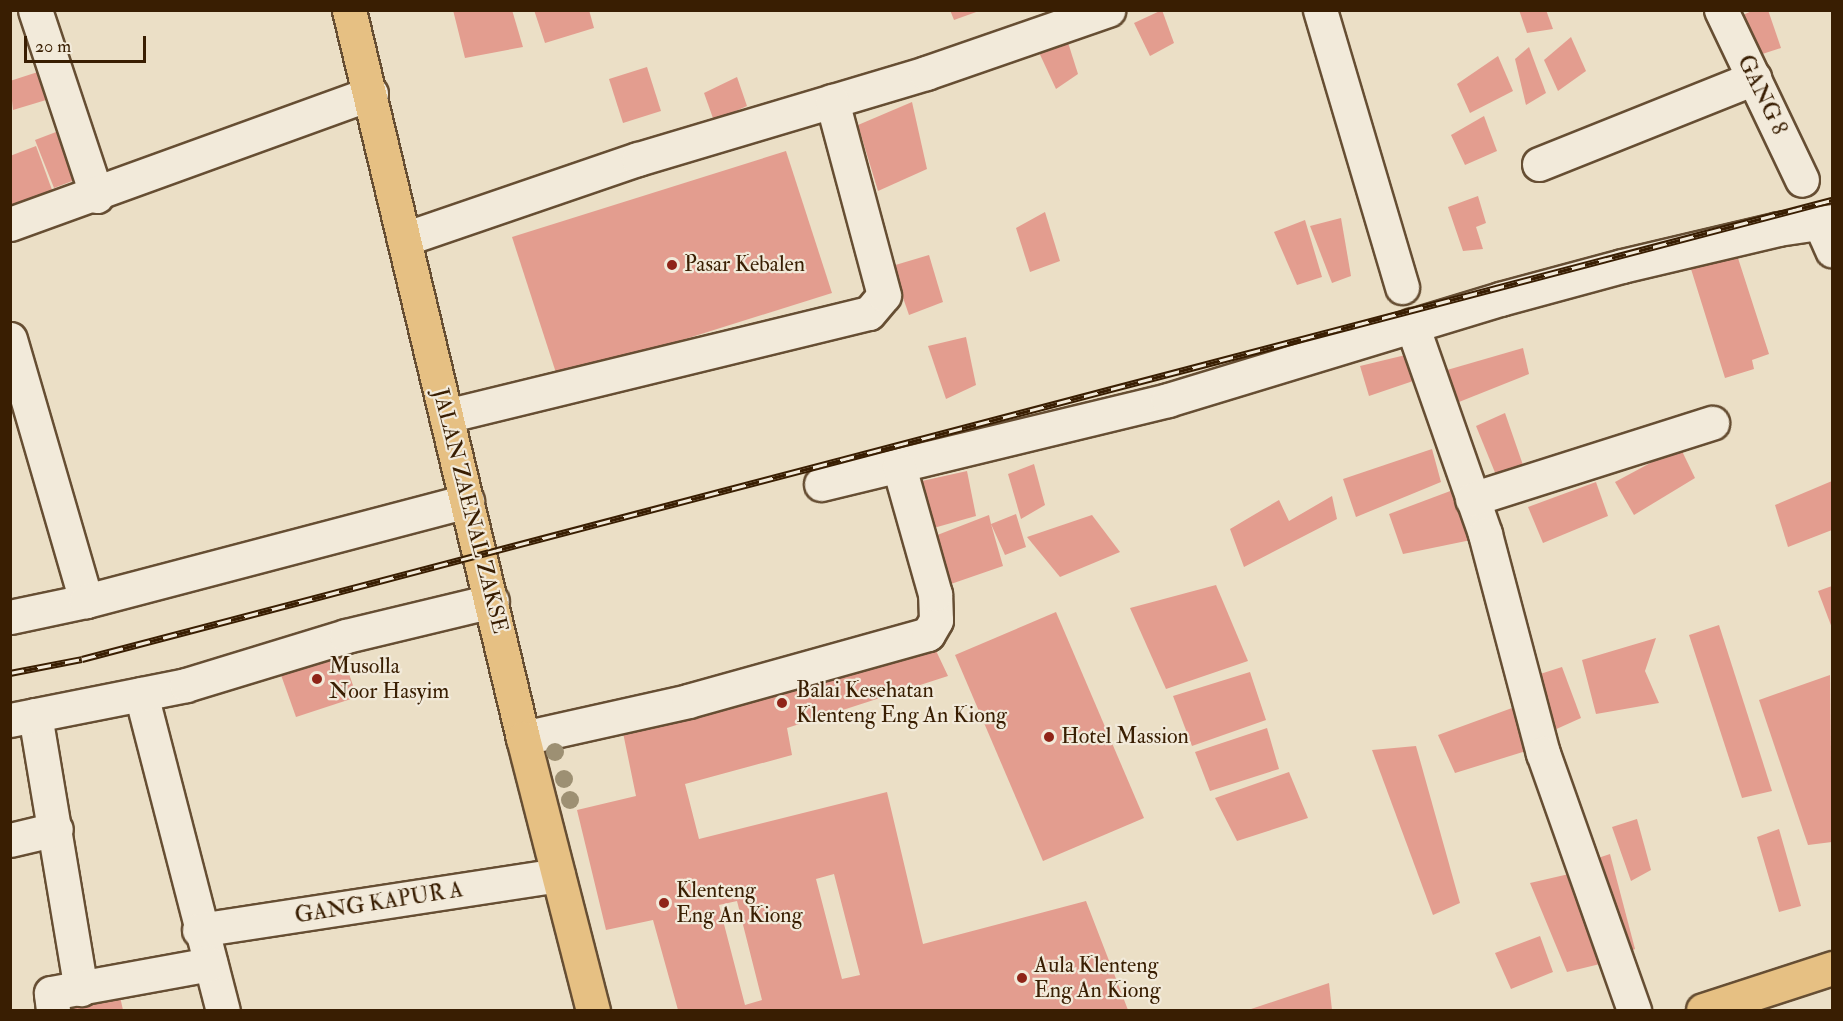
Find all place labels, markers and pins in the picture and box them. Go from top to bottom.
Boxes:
place label: Pasar Kebalen [684,252,805,278]
marker: Pasar Kebalen [665,258,679,272]
place label: Musolla Noor Hasyim [329,653,449,704]
marker: Musolla Noor Hasyim [310,672,324,686]
place label: Balai Kesehatan Klenteng Eng An Kiong [796,677,1007,728]
marker: Balai Kesehatan Klenteng Eng An Kiong [773,694,791,712]
place label: Hotel Massion [1061,724,1189,750]
marker: Hotel Massion [1042,730,1056,744]
place label: Klenteng Eng An Kiong [676,877,802,928]
marker: Klenteng Eng An Kiong [657,896,671,910]
place label: Aula Klenteng Eng An Kiong [1034,952,1160,1004]
marker: Aula Klenteng Eng An Kiong [1015,971,1029,985]

